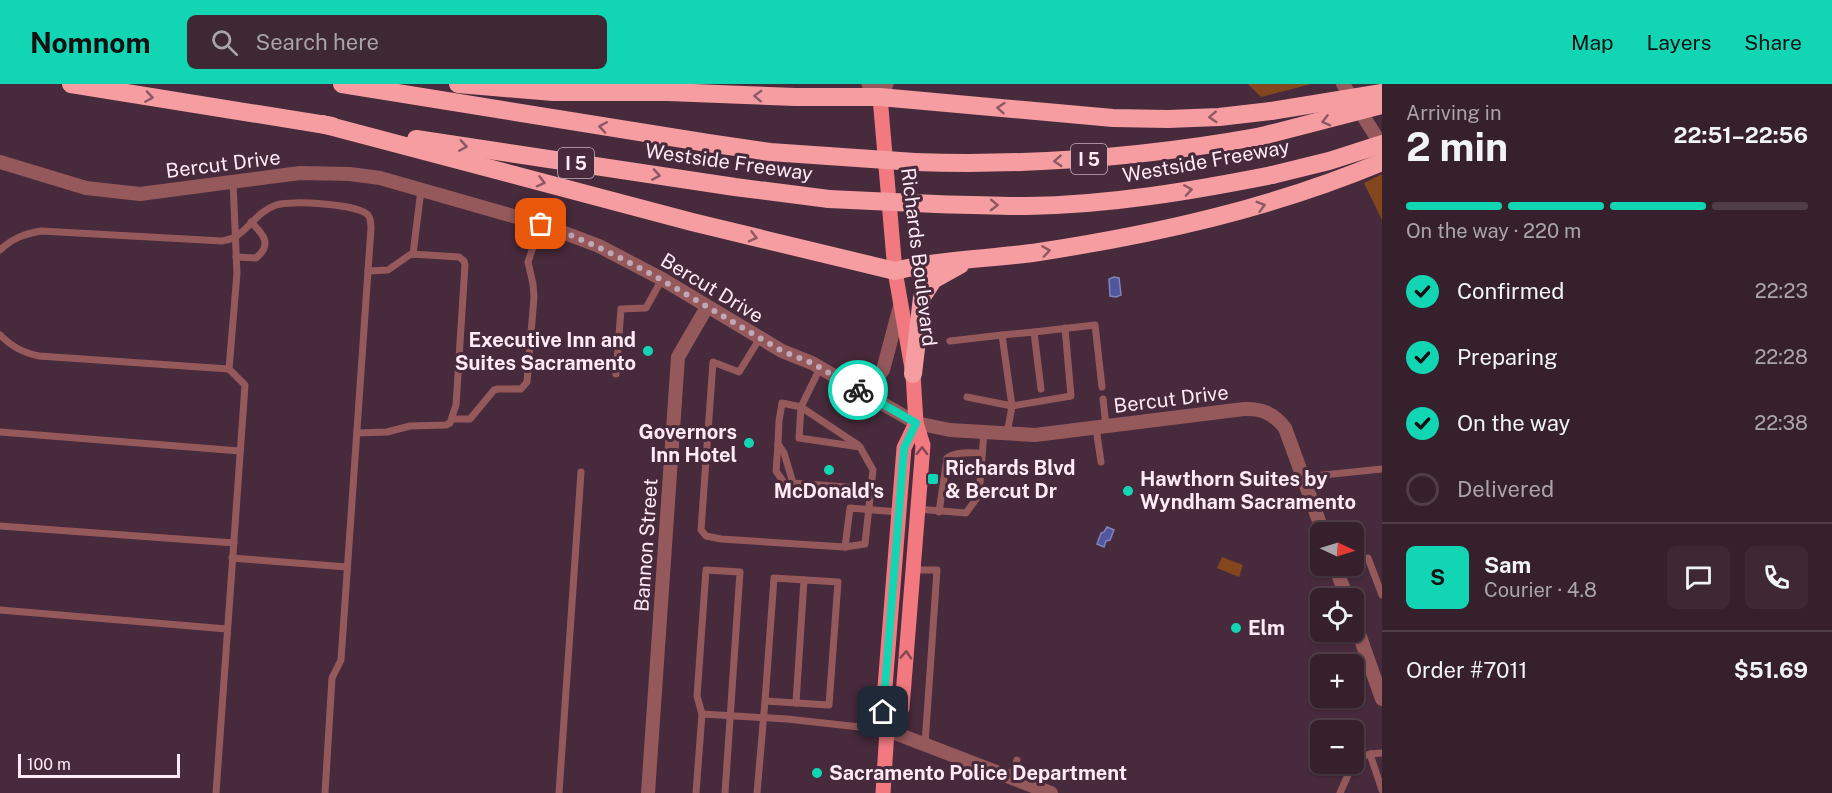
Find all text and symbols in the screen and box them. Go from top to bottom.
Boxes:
search box [187,15,607,69]
text: Nomnom [30,26,151,59]
icon: search [208,26,241,59]
text: Search here [256,29,379,55]
text: Map [1571,30,1614,55]
text: Layers [1647,30,1711,55]
text: Share [1744,30,1802,55]
one-way arrow [754,89,763,102]
one-way arrow [144,90,154,102]
text: Arriving in [1406,101,1501,125]
one-way arrow [997,102,1006,115]
one-way arrow [1209,111,1218,124]
one-way arrow [1321,113,1331,126]
one-way arrow [599,121,608,133]
text: 22:51–22:56 [1674,122,1808,148]
text: 2 min [1406,124,1508,170]
street label: Westside Freeway [1121,134,1292,187]
street label: Westside Freeway [644,138,815,186]
one-way arrow [459,139,468,151]
road number: I 5 [1071,144,1107,174]
street label: Bercut Drive [164,145,282,183]
road number: I 5 [558,148,594,178]
one-way arrow [1054,155,1063,168]
street label: Richards Boulevard [896,166,942,348]
one-way arrow [651,169,661,181]
one-way arrow [536,175,546,188]
one-way arrow [1184,185,1193,197]
pin [515,198,566,249]
one-way arrow [990,199,999,211]
one-way arrow [1256,200,1266,213]
icon: bag [524,207,557,240]
text: On the way · 220 m [1406,219,1581,243]
one-way arrow [748,229,758,242]
one-way arrow [1041,245,1050,257]
street label: Bercut Drive [656,248,768,328]
icon: check [1406,275,1439,308]
text: Confirmed [1457,278,1564,304]
text: 22:23 [1755,279,1808,303]
place label: Executive Inn and Suites Sacramento [455,328,636,375]
icon: check [1406,341,1439,374]
marker: Executive Inn and Suites Sacramento [641,344,655,358]
text: Preparing [1457,344,1558,370]
text: 22:28 [1754,345,1808,369]
courier [828,360,888,420]
icon: bike [842,374,875,407]
street label: Bercut Drive [1112,380,1230,418]
icon: check [1406,407,1439,440]
text: On the way [1457,410,1570,436]
text: 22:38 [1754,411,1808,435]
place label: Governors Inn Hotel [639,420,737,467]
marker: Governors Inn Hotel [742,436,756,450]
one-way arrow [915,447,928,456]
place label: Richards Blvd & Bercut Dr [945,456,1076,503]
marker: McDonald's [822,463,836,477]
place label: Hawthorn Suites by Wyndham Sacramento [1140,467,1356,514]
marker: Richards Blvd & Bercut Dr [926,472,940,486]
text: Delivered [1457,476,1554,502]
street label: Bannon Street [629,477,663,613]
place label: McDonald's [774,479,884,503]
marker: Hawthorn Suites by Wyndham Sacramento [1121,484,1135,498]
north arrow [1310,522,1364,576]
map controls [1310,522,1364,774]
button: chat [1667,546,1730,609]
button: phone [1745,546,1808,609]
text: Sam [1484,552,1531,578]
text: S [1430,564,1445,590]
text: Courier · 4.8 [1484,578,1597,602]
button: locate [1310,588,1364,642]
place label: Elm [1248,616,1285,640]
marker: Elm [1229,621,1243,635]
one-way arrow [899,650,912,659]
button: + [1310,654,1364,708]
text: Order #7011 [1406,657,1527,683]
text: $51.69 [1734,657,1808,683]
pin [857,686,908,737]
icon: home [866,695,899,728]
button: − [1310,720,1364,774]
scale bar [18,751,180,778]
text: 100 m [27,755,71,774]
place label: Sacramento Police Department [829,761,1127,785]
marker: Sacramento Police Department [810,766,824,780]

